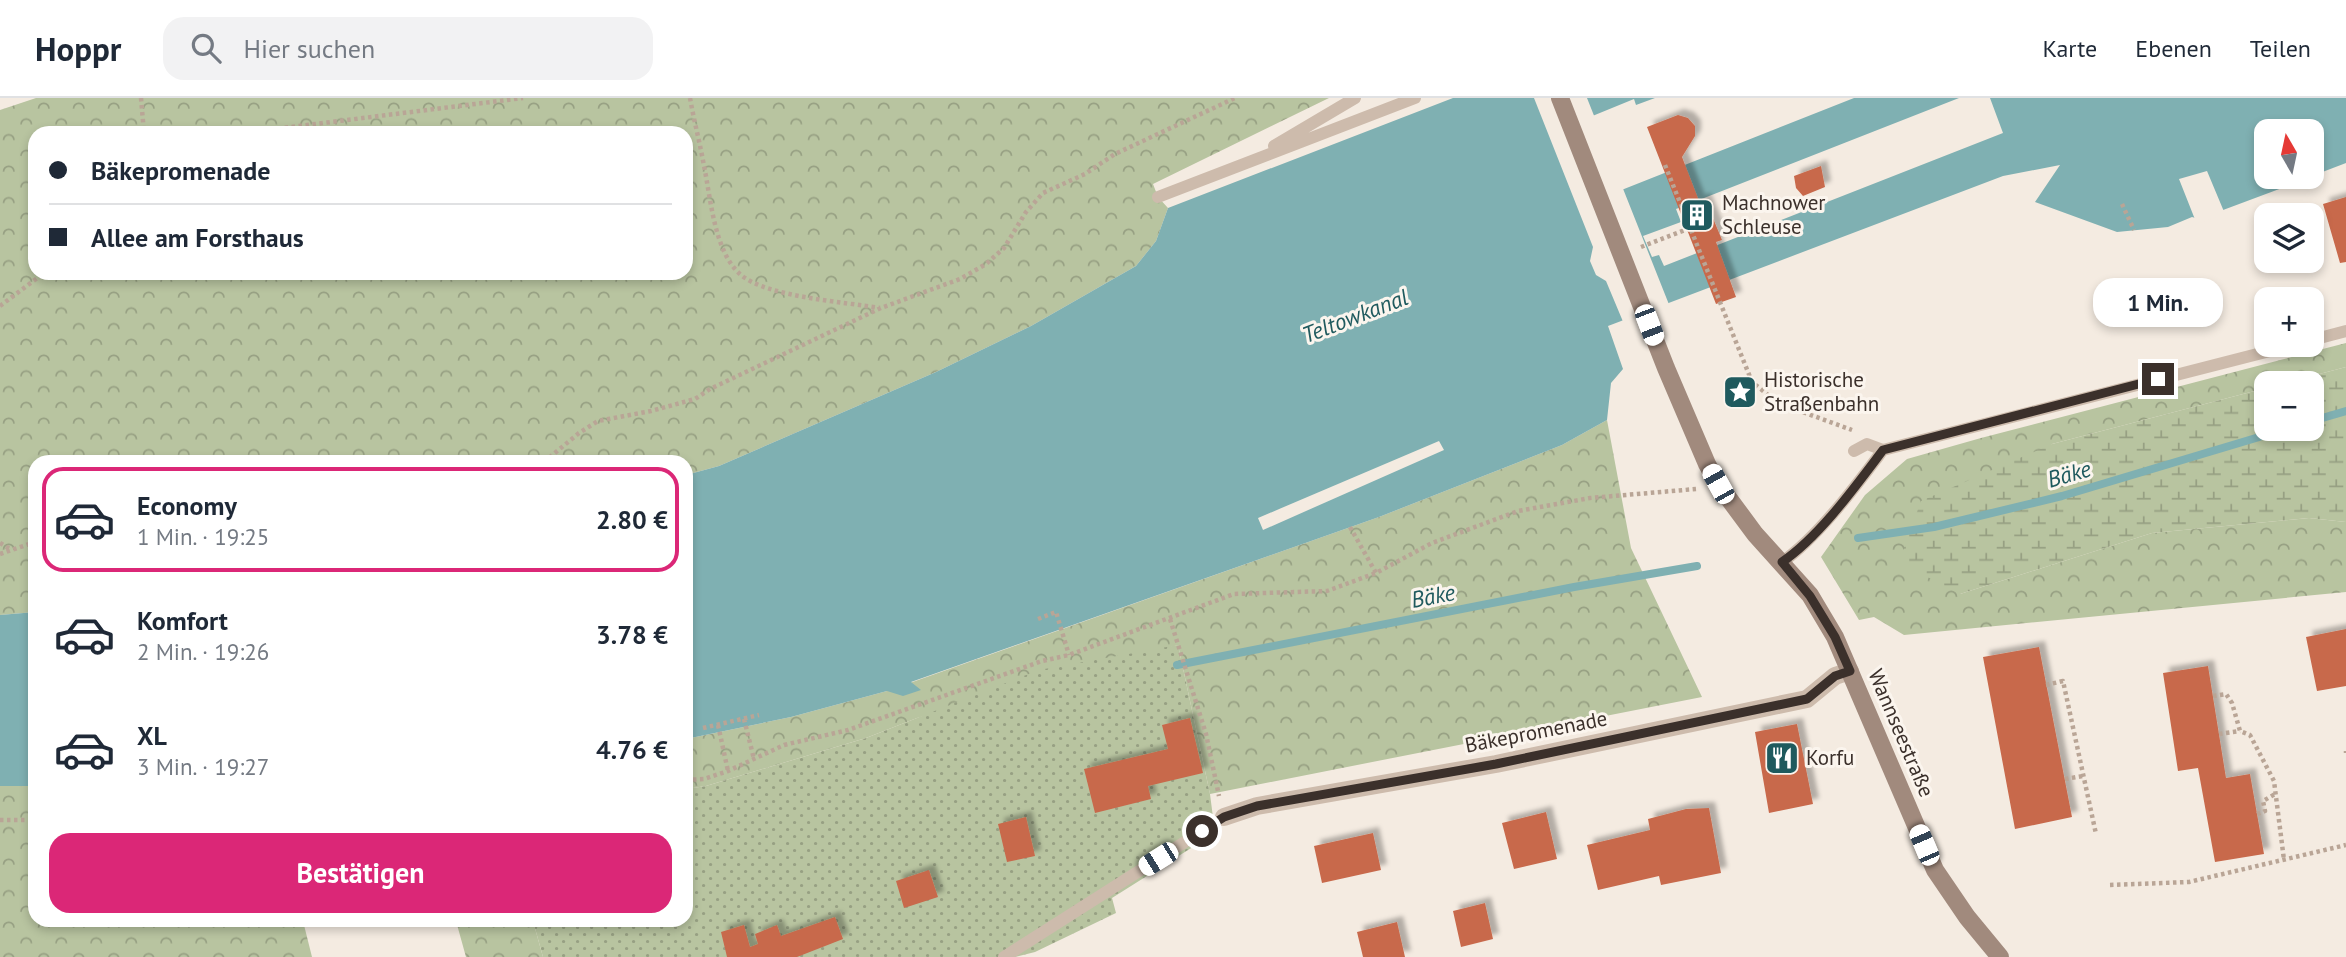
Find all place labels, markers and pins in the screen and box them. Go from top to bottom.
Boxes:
place label: Machnower Schleuse [1722,189,1826,240]
building icon: Machnower Schleuse [1678,196,1716,234]
place label: Historische Straßenbahn [1764,366,1879,417]
place icon: Historische Straßenbahn [1721,373,1759,411]
restaurant icon: Korfu [1763,739,1801,777]
place label: Korfu [1806,744,1854,771]

